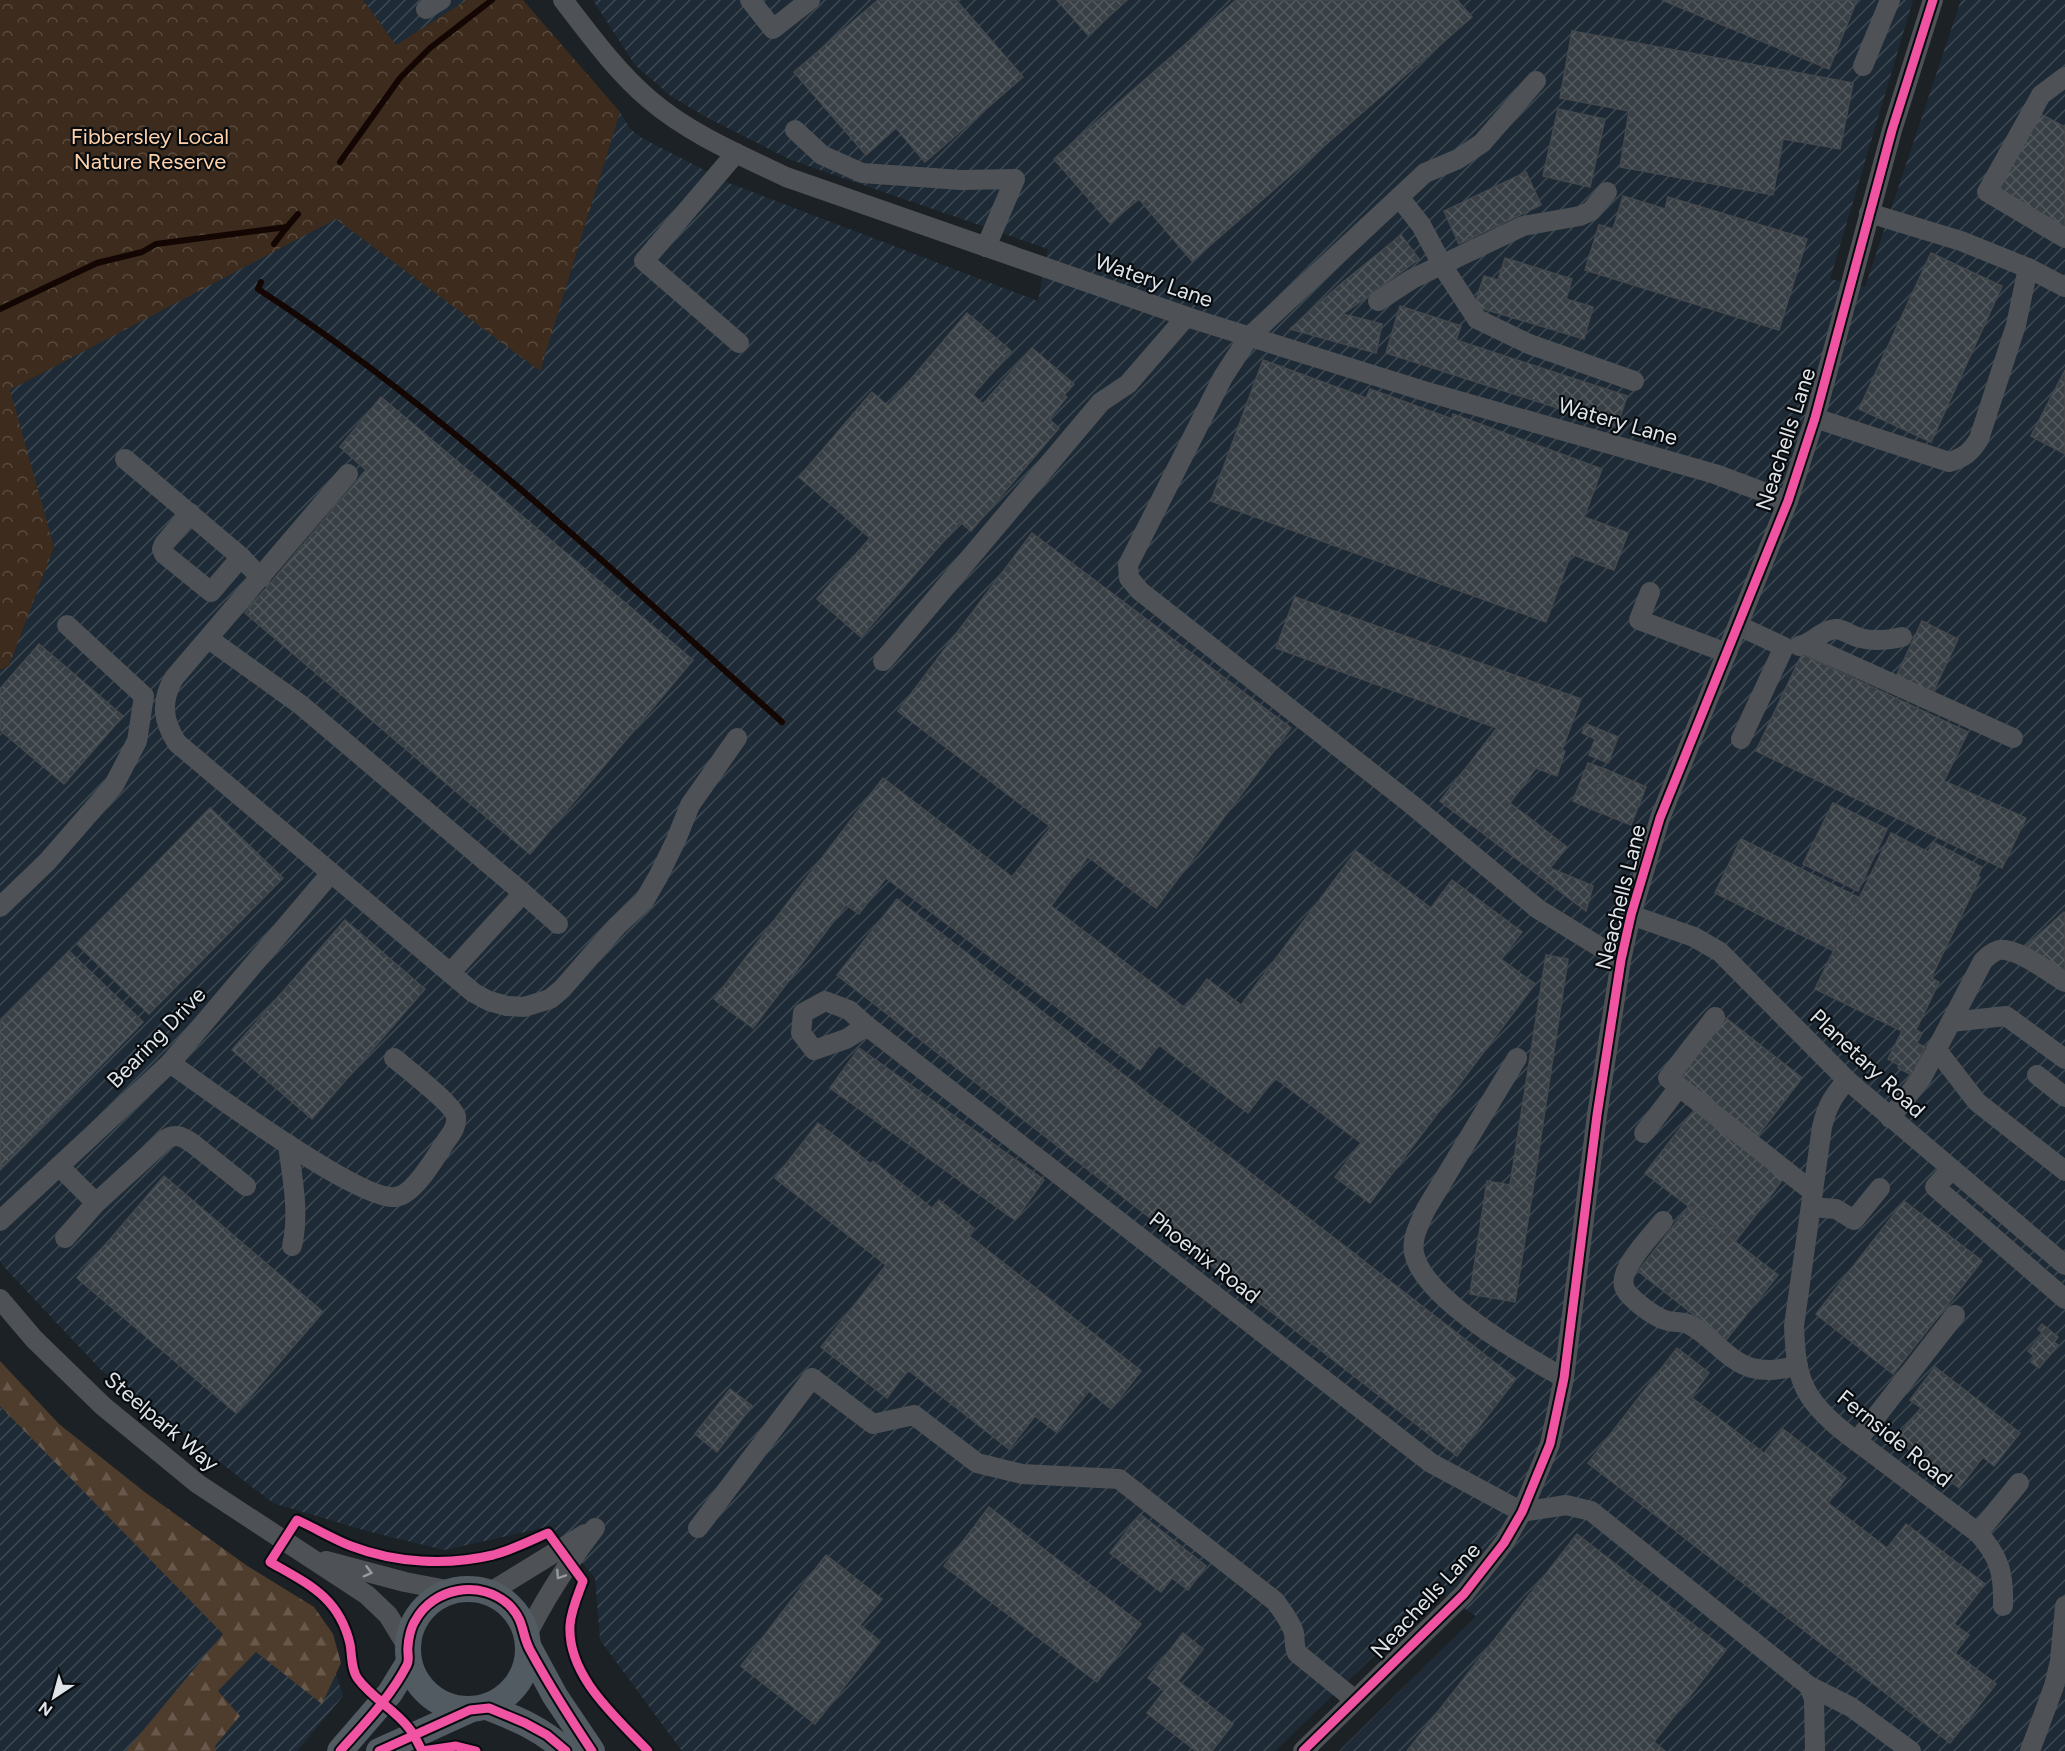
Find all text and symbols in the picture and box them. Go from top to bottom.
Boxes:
park label: Fibbersley Local Nature Reserve [71,123,229,175]
street label: Watery Lane [1091,248,1216,313]
street label: Neachells Lane [1750,364,1821,514]
street label: Watery Lane [1555,392,1681,451]
street label: Neachells Lane [1589,822,1652,973]
street label: Bearing Drive [101,981,211,1094]
street label: Planetary Road [1804,1003,1931,1124]
street label: Phoenix Road [1144,1206,1266,1309]
street label: Steelpark Way [99,1366,225,1477]
street label: Fernside Road [1832,1384,1958,1493]
street label: Neachells Lane [1365,1537,1486,1664]
one-way arrow [363,1565,373,1578]
one-way arrow [557,1569,568,1580]
north arrow [24,1667,84,1727]
text: N [35,1697,56,1720]

